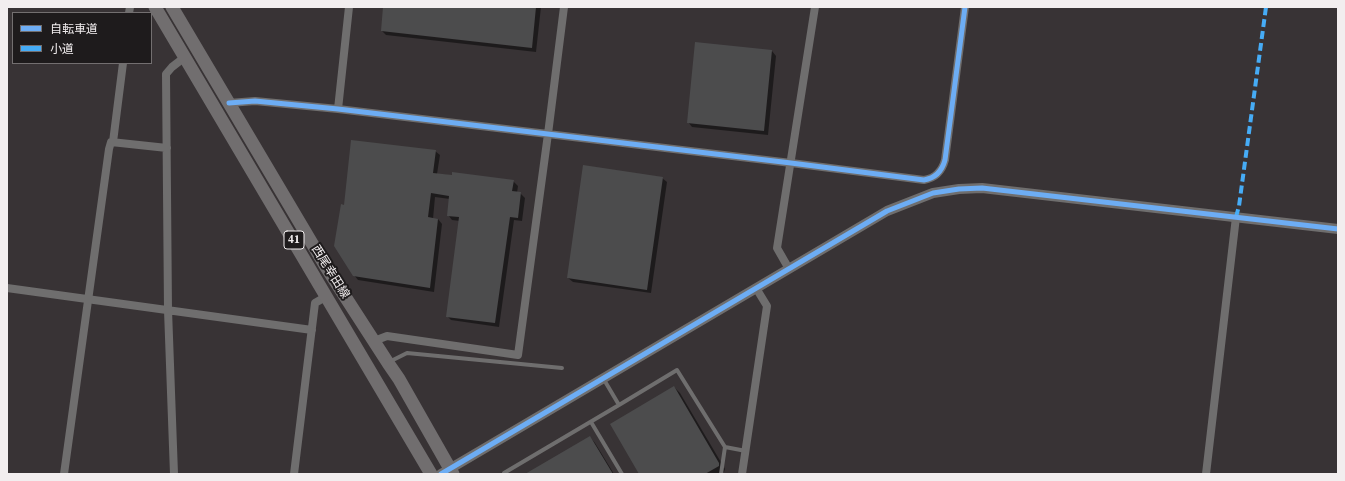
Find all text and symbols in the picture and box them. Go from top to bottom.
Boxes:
legend [12,12,152,64]
text: 自転車道 [50,21,98,37]
text: 小道 [50,41,74,57]
road number: 41 [284,231,304,249]
street label: 西尾幸田線 [308,243,352,301]

